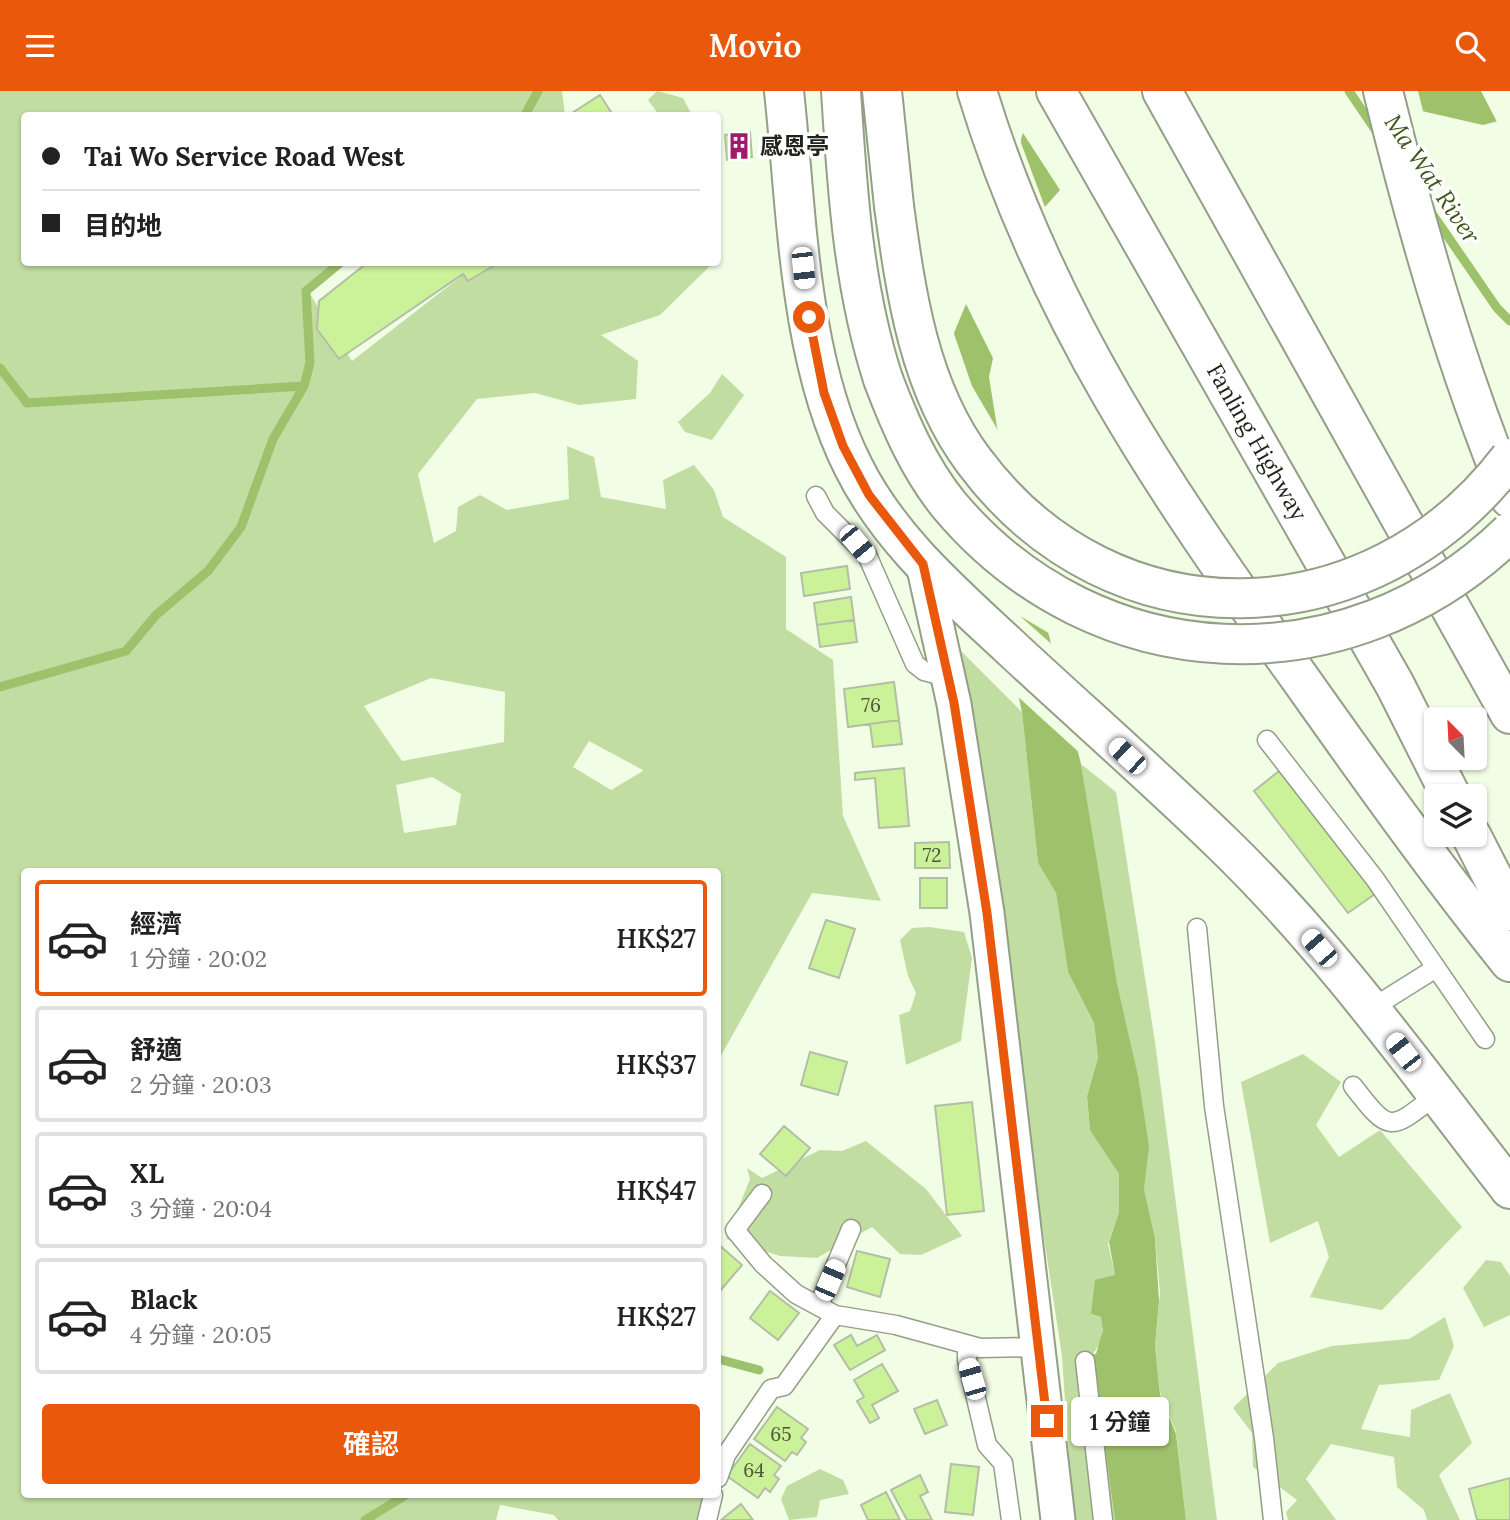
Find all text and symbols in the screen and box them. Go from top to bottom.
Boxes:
text: Movio [708,25,802,66]
icon: menu [21,27,59,65]
icon: search [1451,27,1489,65]
water label: Ma Wat River [1378,108,1487,249]
building icon: 感恩亭 [724,131,754,161]
place label: 感恩亭 [760,131,829,160]
text: Tai Wo Service Road West [84,140,404,173]
text: 目的地 [84,209,162,242]
car [791,246,816,290]
route start [793,301,825,333]
street label: Fanling Highway [1201,358,1314,526]
car [836,521,879,567]
house number: 76 [861,693,881,717]
north arrow [1424,707,1488,770]
map controls [1424,707,1487,847]
car [1105,734,1150,778]
button: layers [1424,784,1487,847]
house number: 72 [923,843,941,867]
icon: car [46,907,109,970]
text: 經濟 [130,907,182,940]
text: HK$27 [616,922,696,955]
car [1298,925,1341,971]
text: 1 分鐘 · 20:02 [130,944,267,973]
car [1382,1029,1425,1075]
icon: car [46,1033,109,1096]
text: 舒適 [130,1033,182,1066]
text: HK$37 [616,1048,696,1081]
text: 2 分鐘 · 20:03 [130,1070,272,1099]
text: XL [130,1157,164,1190]
icon: car [46,1159,109,1222]
text: HK$47 [616,1174,696,1207]
text: 3 分鐘 · 20:04 [130,1194,272,1223]
car [813,1257,848,1303]
text: Black [130,1283,198,1316]
icon: car [46,1285,109,1348]
text: HK$27 [616,1300,696,1333]
text: 4 分鐘 · 20:05 [130,1320,272,1349]
car [957,1356,988,1402]
callout: 1 分鐘 [1072,1397,1170,1445]
button: 確認 [42,1404,700,1484]
route end [1031,1405,1063,1437]
text: 1 分鐘 [1089,1407,1151,1436]
house number: 65 [770,1422,792,1446]
house number: 64 [743,1458,765,1482]

